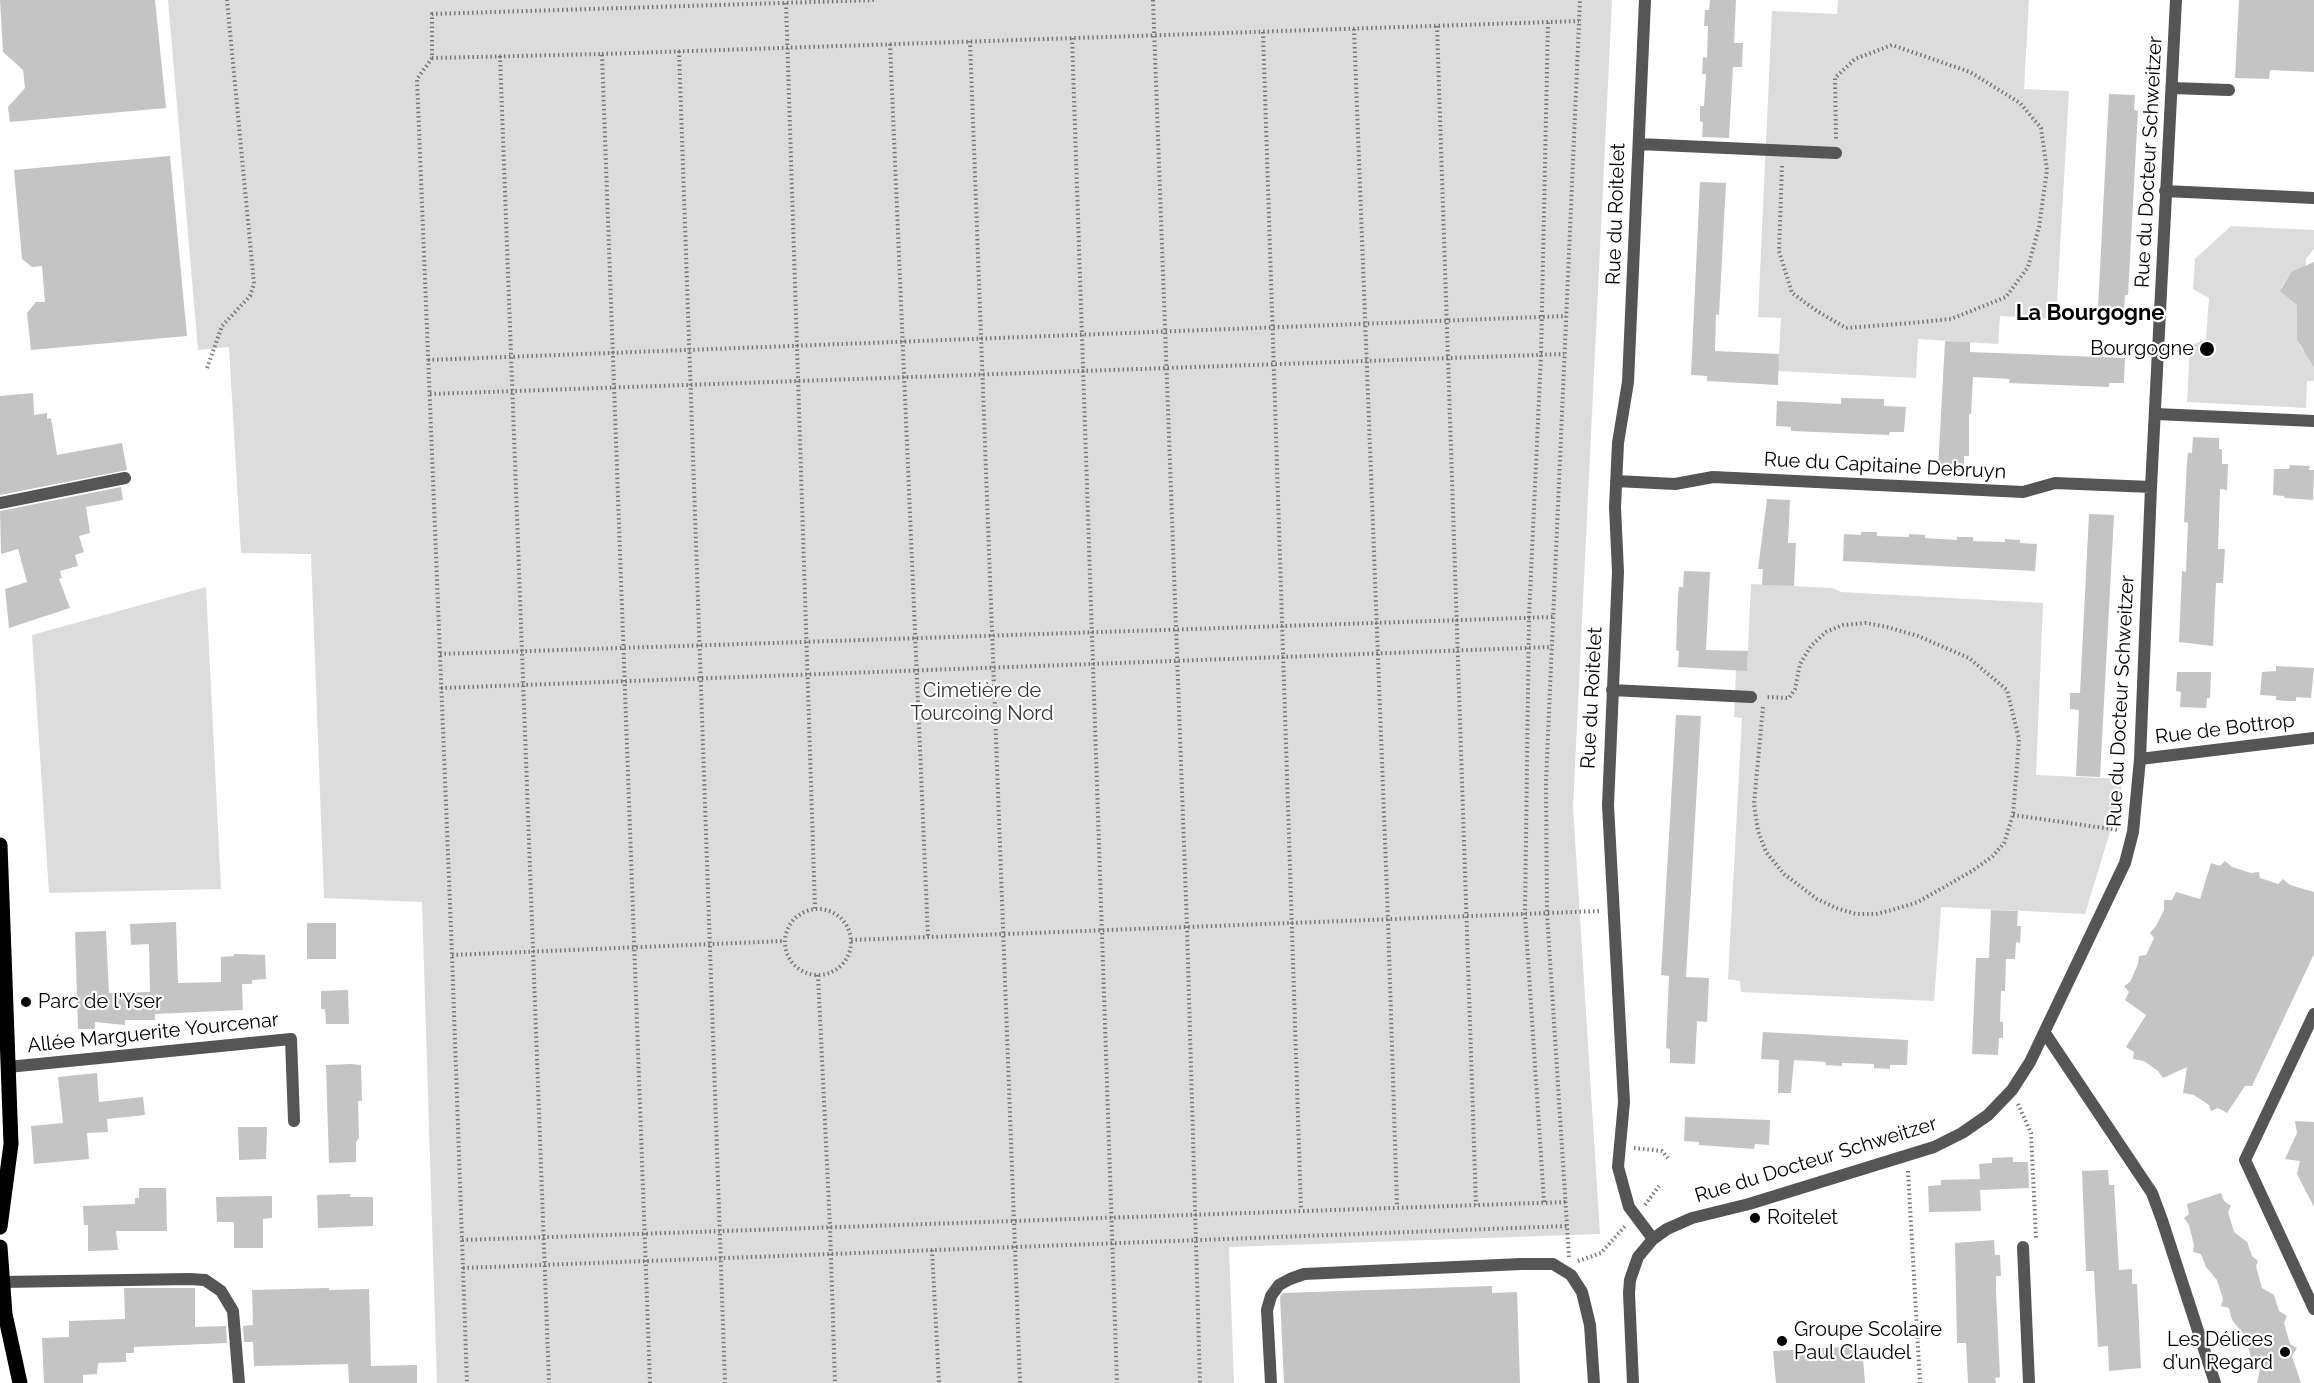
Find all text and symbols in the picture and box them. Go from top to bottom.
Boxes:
street label: Rue du Docteur Schweitzer [2130,35,2168,289]
street label: Rue du Roitelet [1602,143,1630,285]
district label: La Bourgogne [2016,300,2164,326]
place label: Bourgogne [2090,337,2194,361]
marker: Bourgogne [2198,340,2216,358]
street label: Rue du Capitaine Debruyn [1763,448,2007,484]
street label: Rue du Docteur Schweitzer [2102,574,2140,828]
street label: Rue du Roitelet [1576,626,1608,770]
park label: Cimetière de Tourcoing Nord [910,679,1054,726]
street label: Rue de Bottrop [2154,709,2296,749]
place label: Parc de l'Yser [38,990,162,1014]
marker: Parc de l'Yser [19,995,33,1009]
street label: Allée Marguerite Yourcenar [26,1008,280,1058]
street label: Rue du Docteur Schweitzer [1692,1112,1940,1208]
place label: Roitelet [1767,1206,1838,1230]
marker: Roitelet [1748,1211,1762,1225]
place label: Groupe Scolaire Paul Claudel [1794,1318,1942,1365]
place label: Les Délices d’un Regard [2163,1328,2273,1375]
marker: Groupe Scolaire Paul Claudel [1775,1334,1789,1348]
marker: Les Délices d’un Regard [2278,1345,2292,1359]

